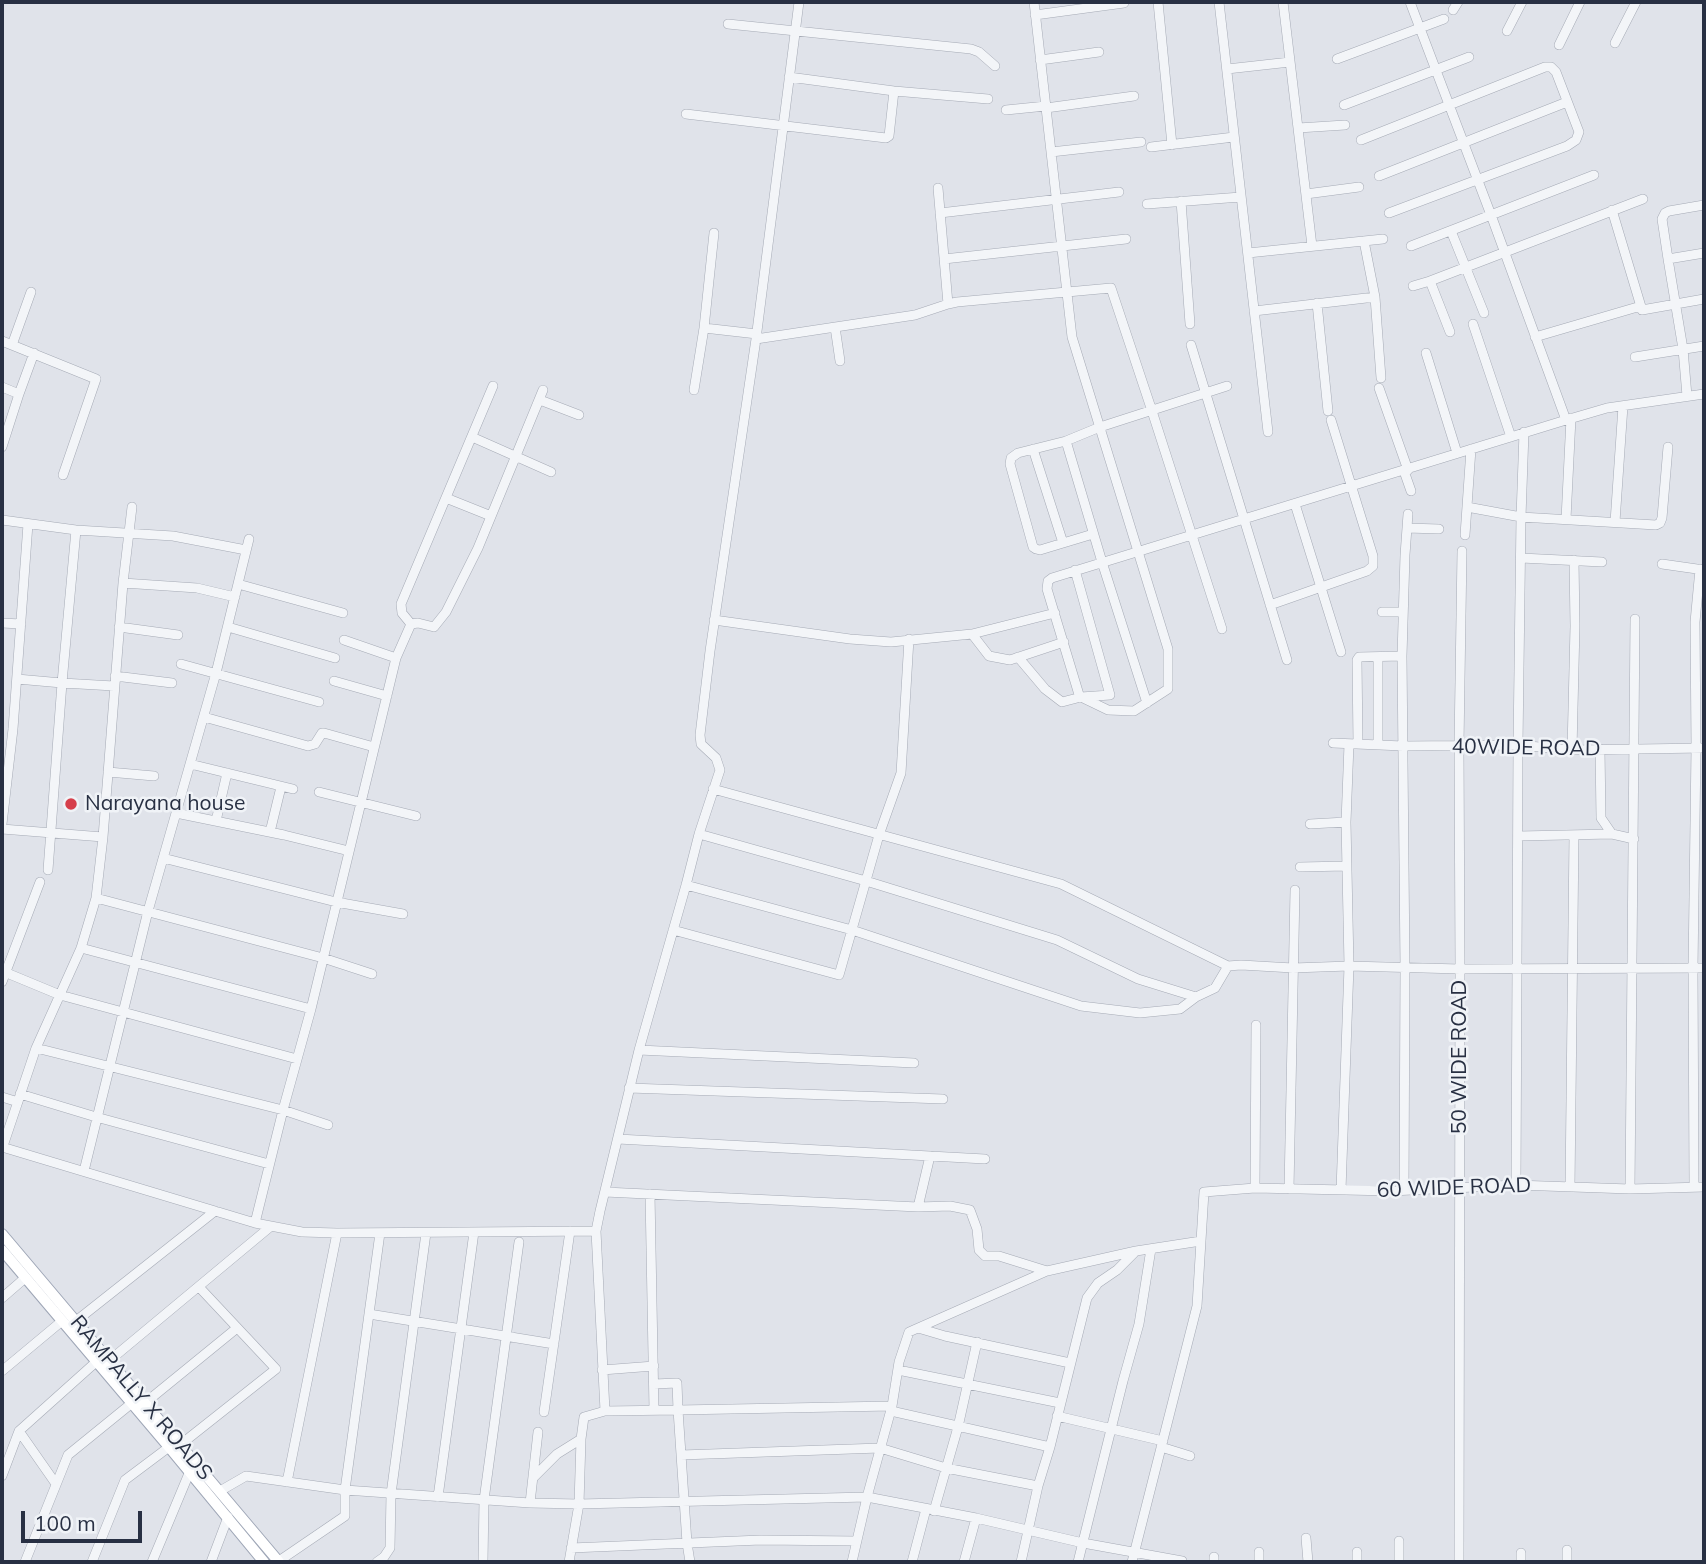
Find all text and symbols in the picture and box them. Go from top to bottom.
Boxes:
street label: 40WIDE ROAD [1451,734,1601,762]
place label: Narayana house [85,791,245,817]
marker: Narayana house [63,796,79,812]
street label: 50 WIDE ROAD [1447,980,1473,1134]
street label: 60 WIDE ROAD [1376,1173,1532,1203]
street label: RAMPALLY X ROADS [65,1310,217,1486]
scale bar [24,1498,145,1542]
text: 100 m [34,1510,96,1536]

